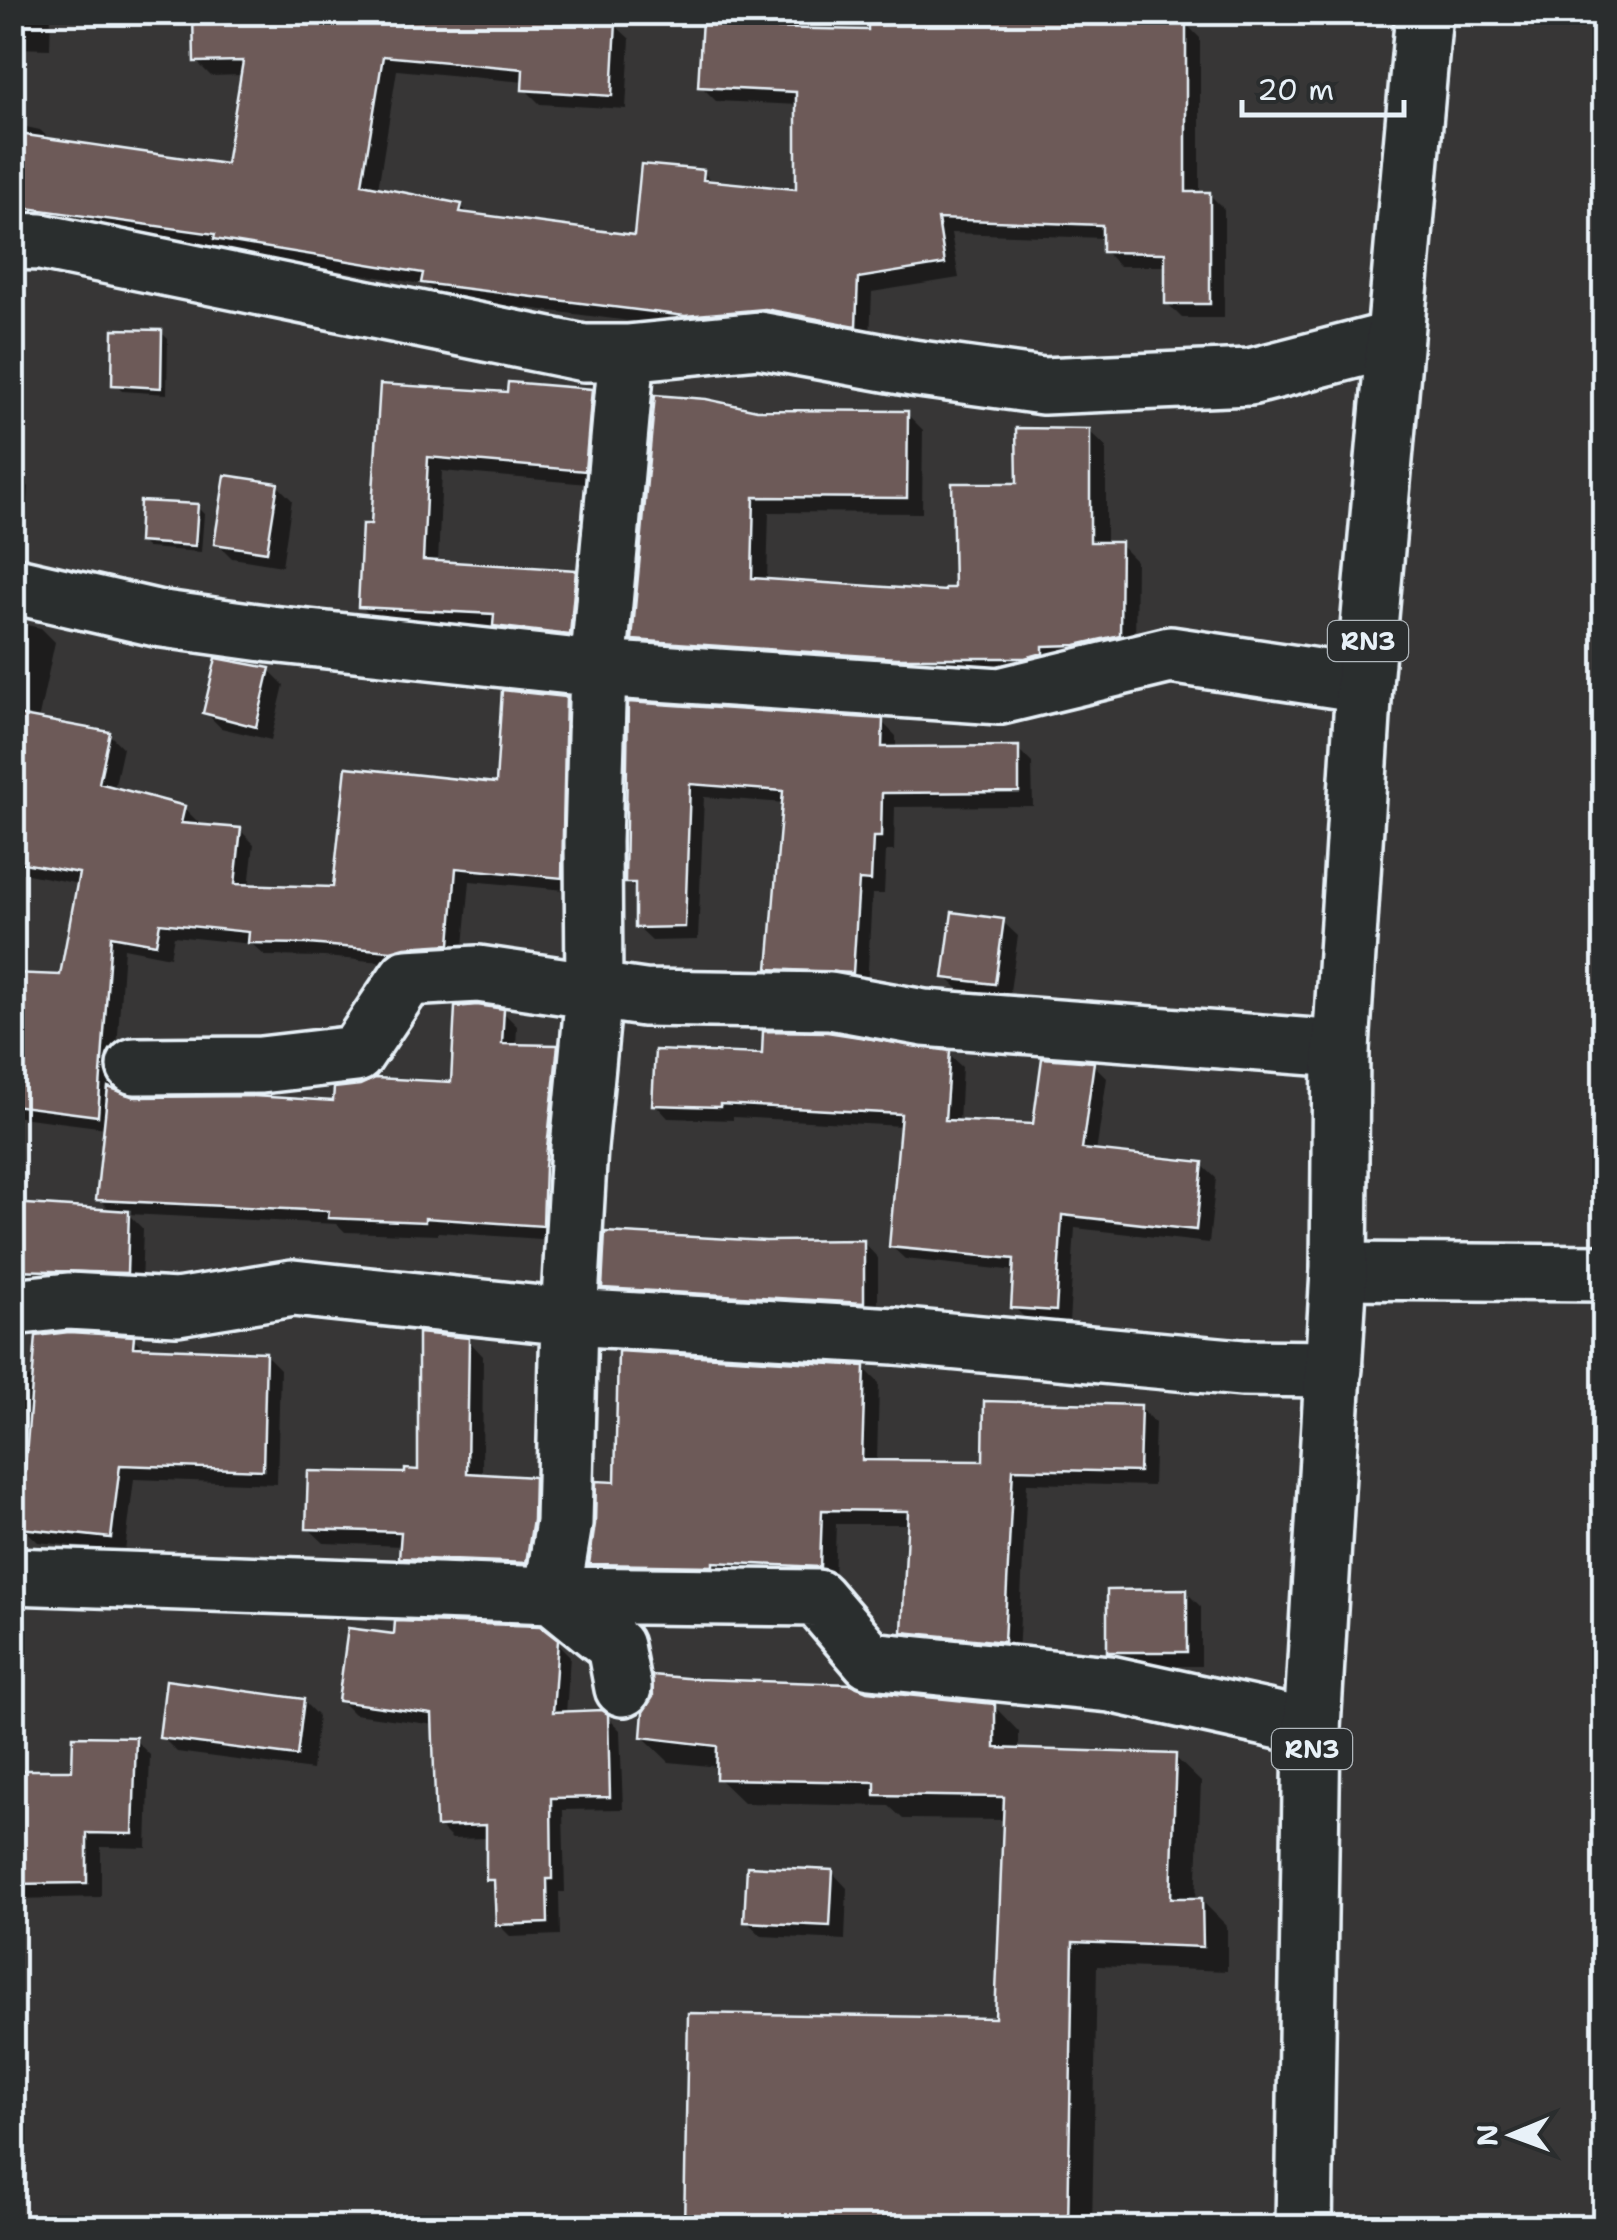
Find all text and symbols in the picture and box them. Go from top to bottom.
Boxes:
scale bar [1242,55,1404,117]
text: 20 m [1257,69,1334,110]
road number: RN3 [1328,621,1408,661]
road number: RN3 [1272,1729,1352,1769]
north arrow [1462,2085,1562,2185]
text: N [1468,2124,1506,2147]

